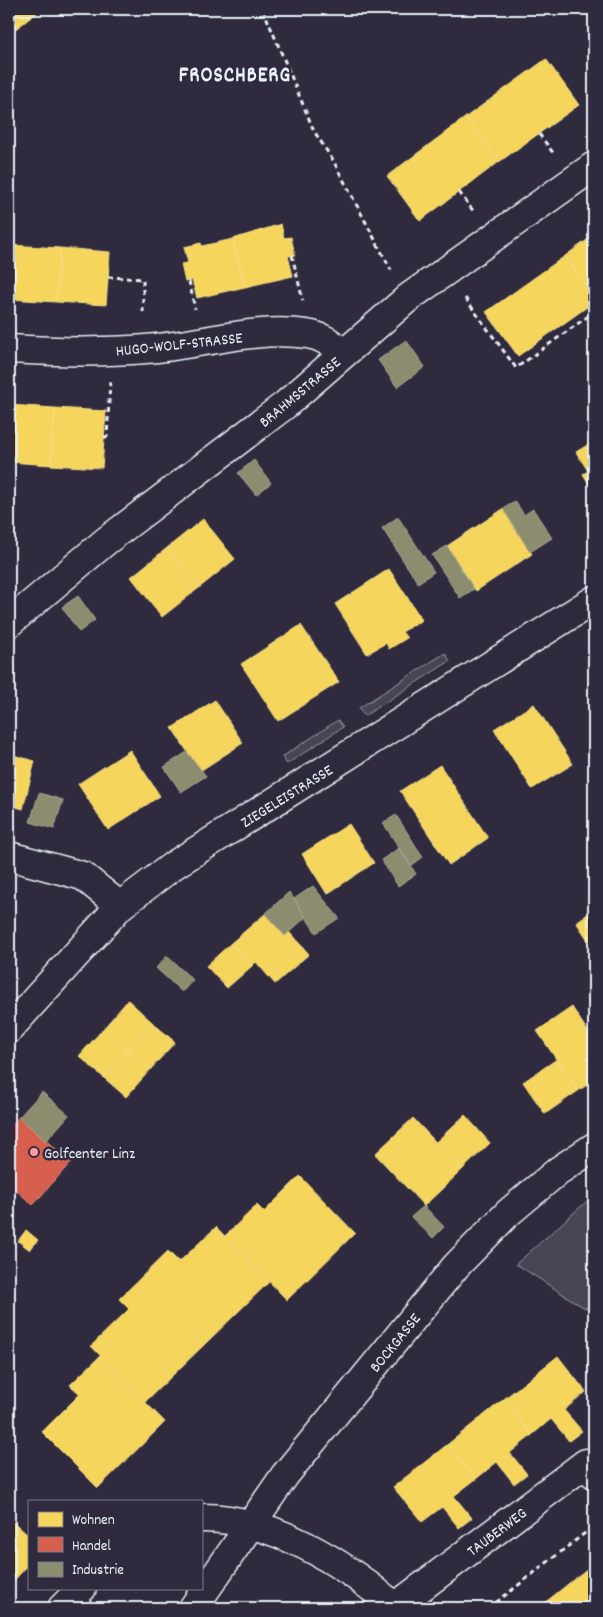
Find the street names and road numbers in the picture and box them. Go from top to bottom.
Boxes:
street label: HUGO-WOLF-STRASSE [115,327,245,364]
street label: BRAHMSSTRASSE [255,351,347,434]
street label: ZIEGELEISTRASSE [237,759,338,835]
street label: BOCKGASSE [365,1308,427,1378]
street label: TAUBERWEG [463,1503,532,1563]

